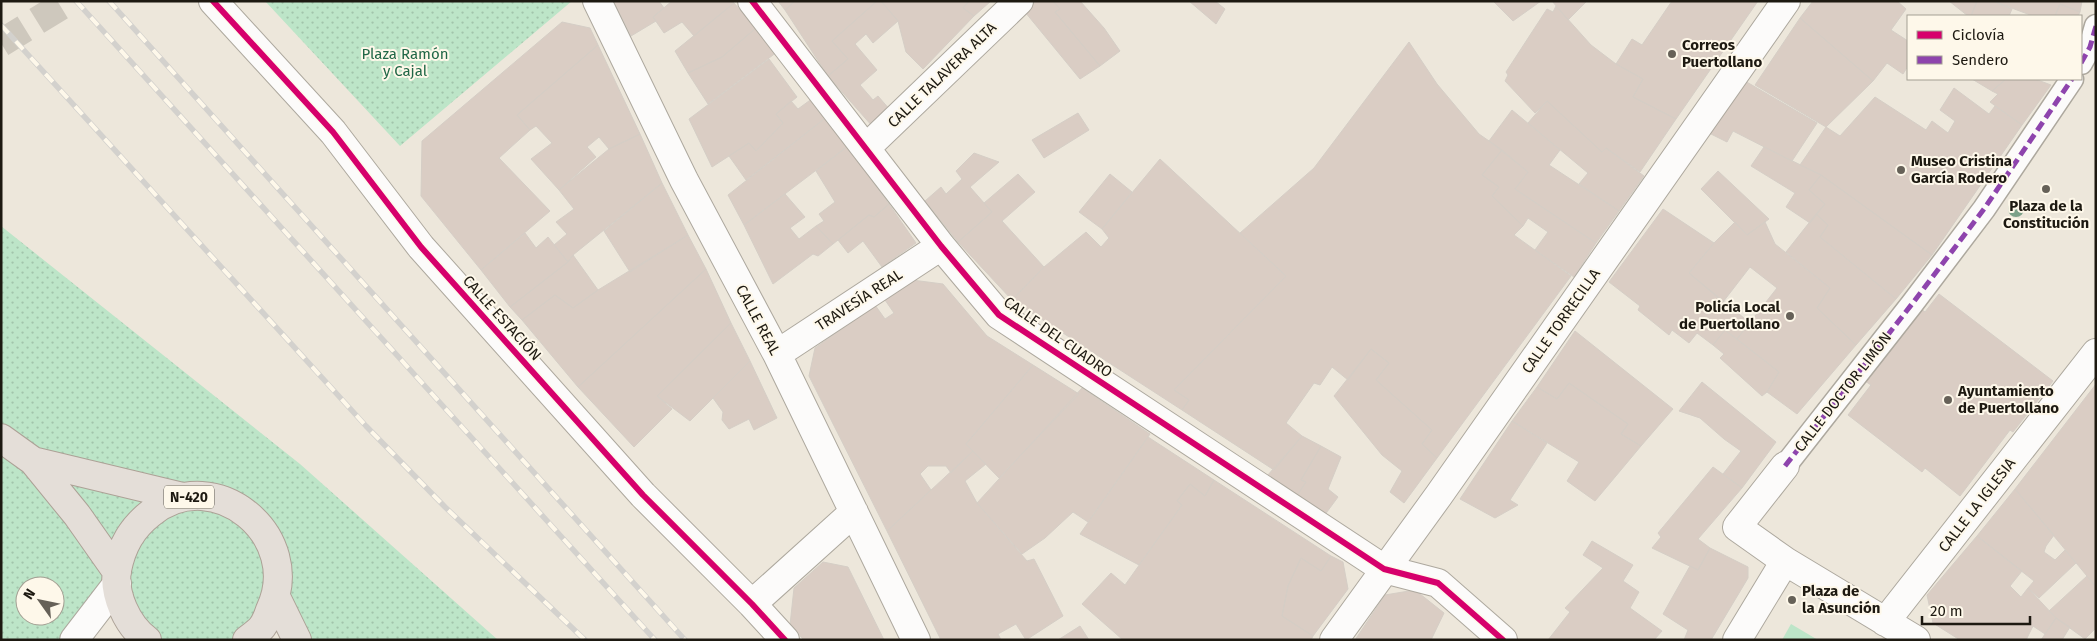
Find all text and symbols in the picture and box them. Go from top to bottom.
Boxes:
legend [1907,15,2082,80]
street label: CALLE TALAVERA ALTA [884,18,1000,131]
text: Ciclovía [1952,26,2005,44]
place label: Correos Puertollano [1682,36,1762,71]
park label: Plaza Ramón y Cajal [361,45,449,80]
marker: Correos Puertollano [1666,48,1678,60]
text: Sendero [1952,51,2008,69]
place label: Museo Cristina García Rodero [1911,152,2012,187]
marker: Museo Cristina García Rodero [1895,164,1907,176]
marker: Plaza de la Constitución [2040,183,2052,195]
place label: Plaza de la Constitución [2003,197,2089,232]
street label: TRAVESÍA REAL [812,265,906,335]
street label: CALLE TORRECILLA [1518,265,1604,377]
street label: CALLE ESTACIÓN [459,272,545,364]
street label: CALLE REAL [732,282,784,359]
street label: CALLE DEL CUADRO [1000,293,1116,381]
place label: Policía Local de Puertollano [1679,298,1781,333]
marker: Policía Local de Puertollano [1784,310,1796,322]
street label: CALLE DOCTOR LIMÓN [1791,329,1895,455]
place label: Ayuntamiento de Puertollano [1957,382,2059,417]
marker: Ayuntamiento de Puertollano [1942,394,1954,406]
street label: CALLE LA IGLESIA [1935,454,2020,556]
road number: N-420 [164,486,214,508]
north arrow [15,576,65,626]
place label: Plaza de la Asunción [1802,582,1880,617]
text: N [20,586,39,603]
marker: Plaza de la Asunción [1786,594,1798,606]
scale bar [1922,594,2030,626]
text: 20 m [1930,602,1963,620]

